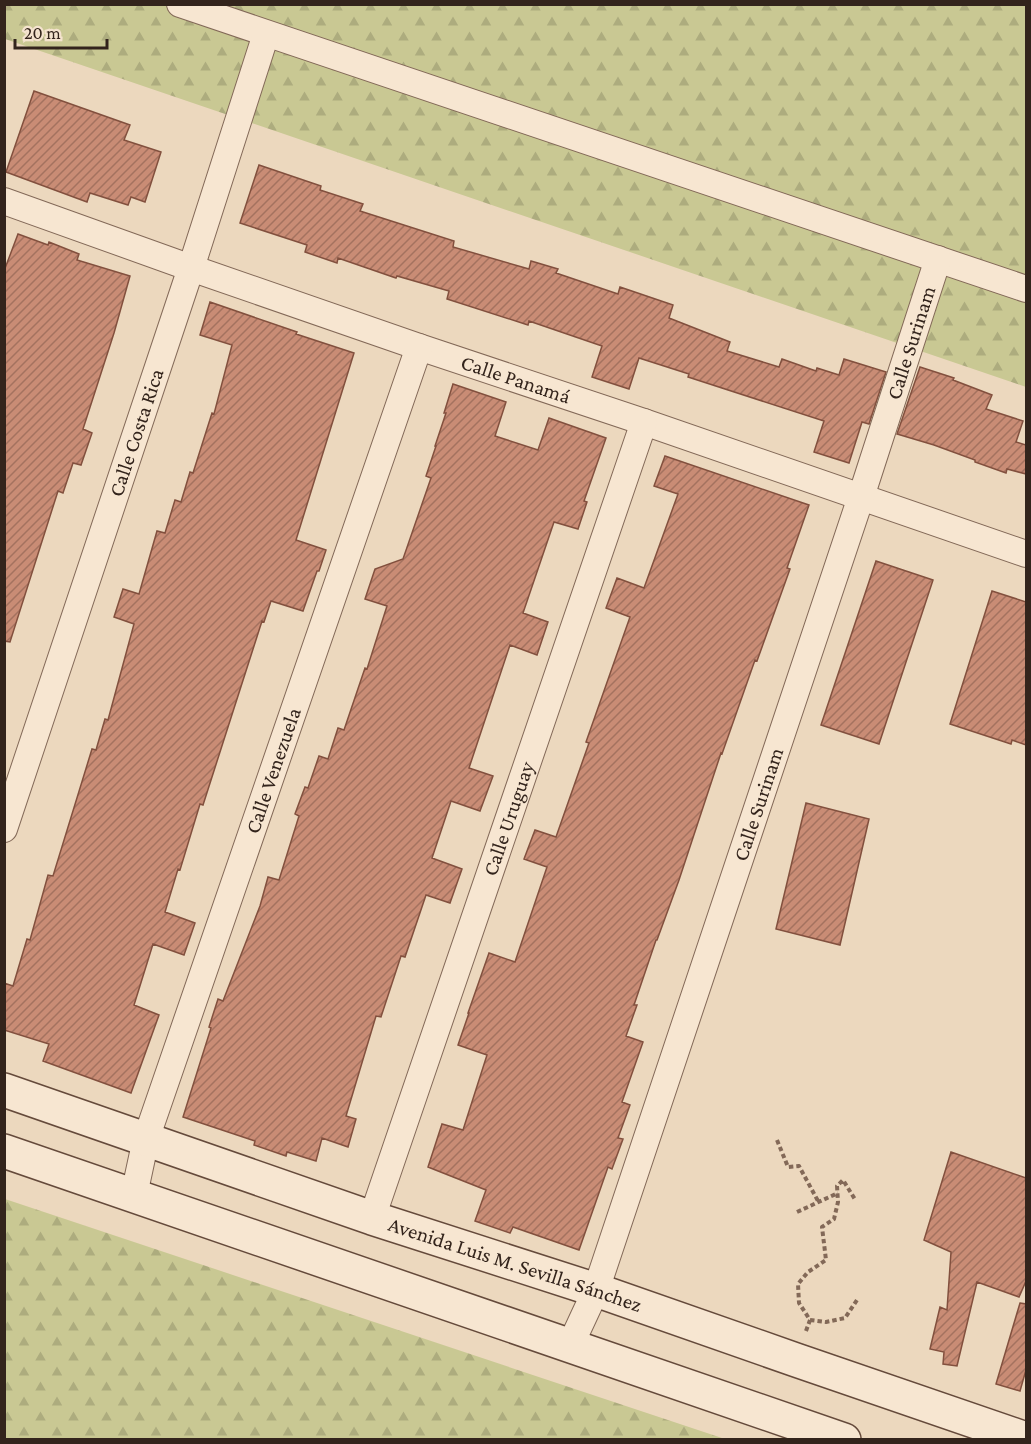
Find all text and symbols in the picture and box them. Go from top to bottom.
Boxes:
scale bar [15,12,106,50]
text: 20 m [24,23,61,43]
street label: Calle Surinam [881,283,941,403]
street label: Calle Panamá [458,350,574,409]
street label: Calle Costa Rica [104,365,169,500]
street label: Calle Venezuela [240,704,306,837]
street label: Calle Surinam [728,744,788,864]
street label: Calle Uruguay [478,758,539,879]
street label: Avenida Luis M. Sevilla Sánchez [385,1212,645,1317]

